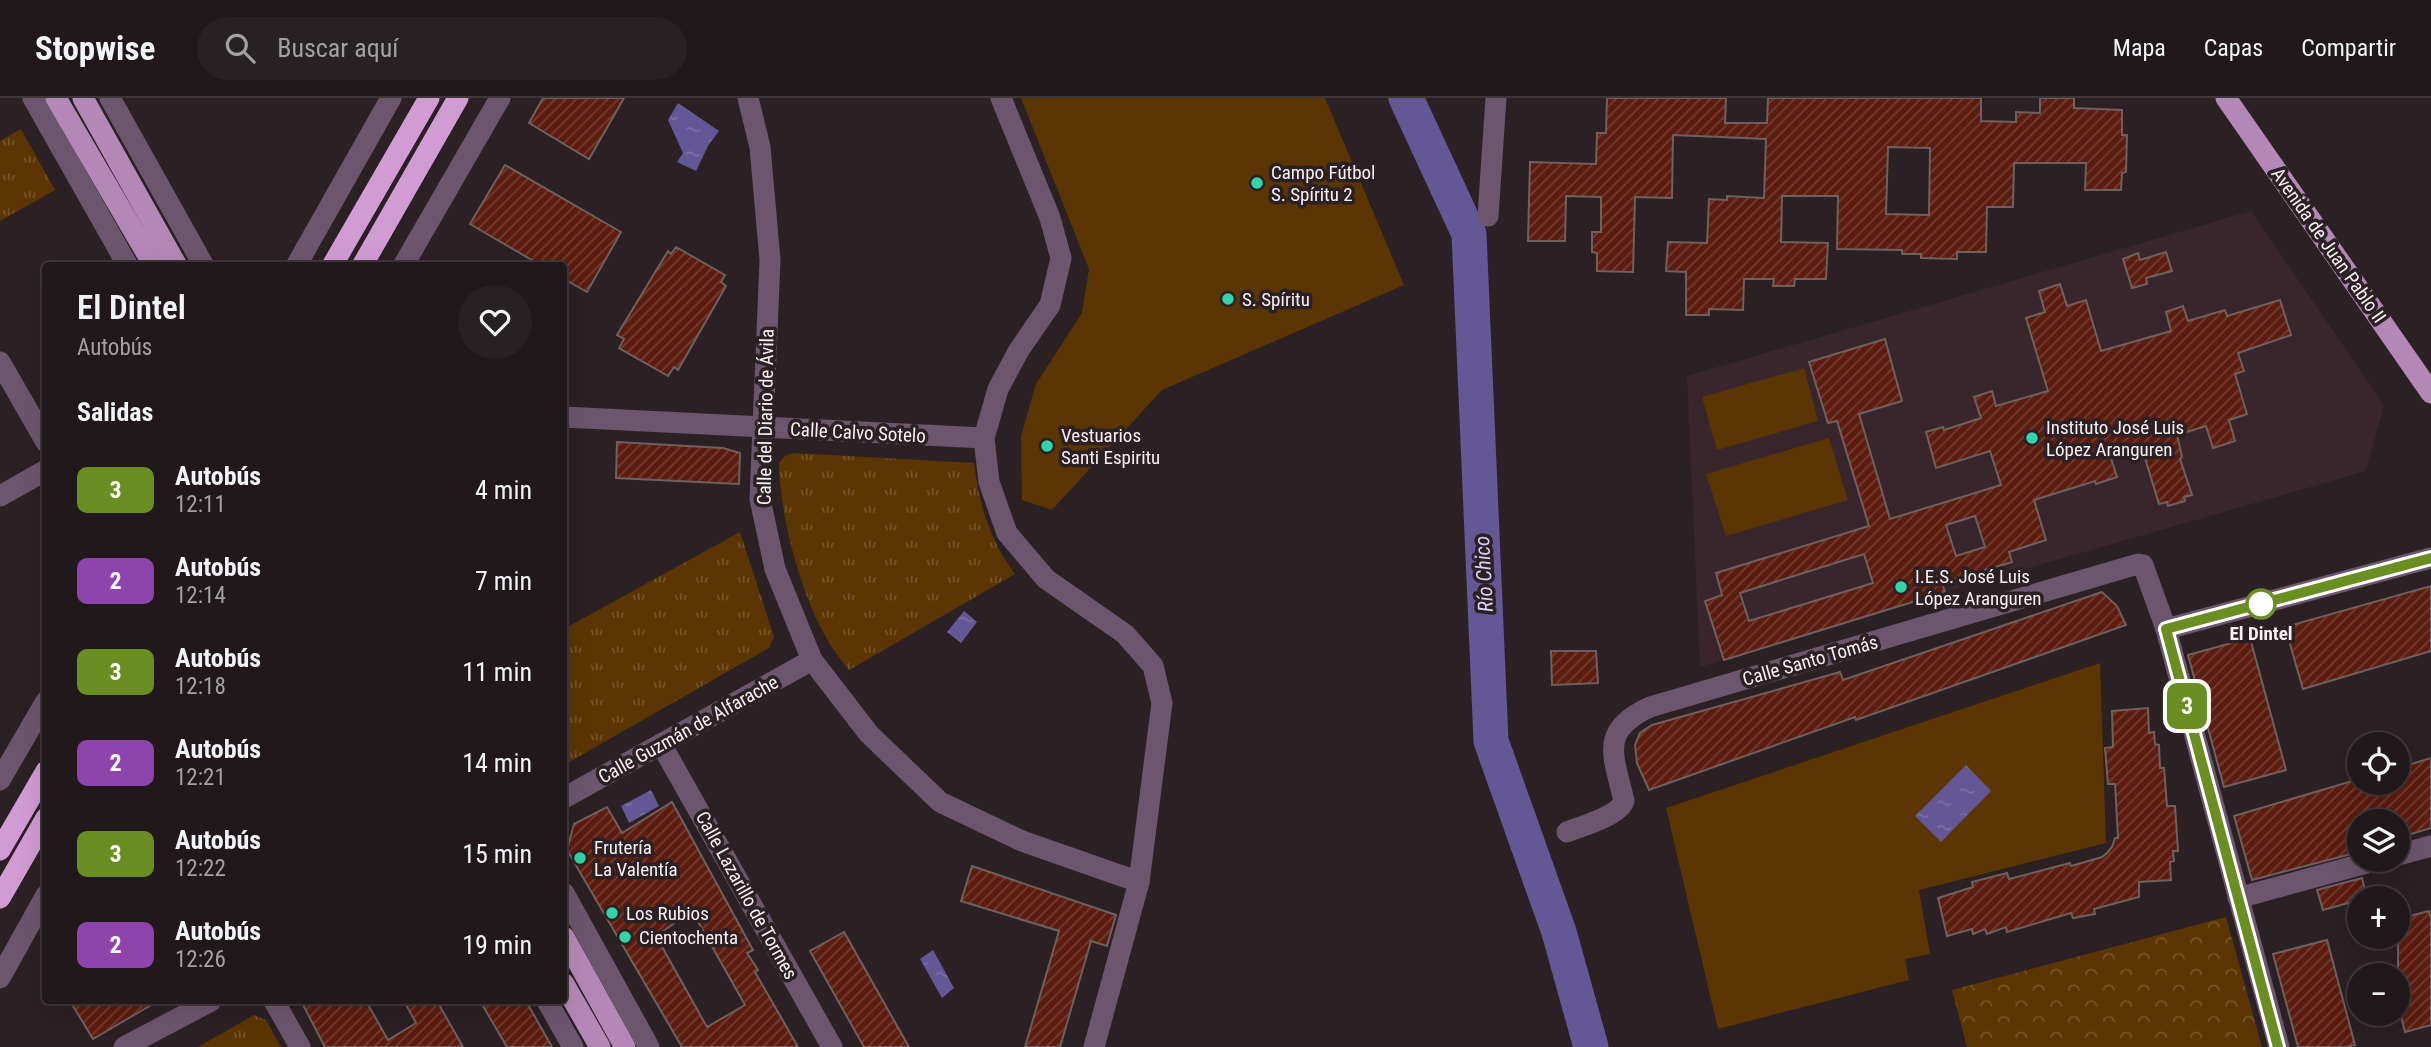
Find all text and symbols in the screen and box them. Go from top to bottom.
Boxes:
search box [197,17,687,80]
text: Stopwise [35,29,155,68]
icon: search [221,29,259,67]
text: Buscar aquí [277,33,398,63]
text: Mapa [2113,34,2166,62]
text: Capas [2204,34,2263,62]
text: Compartir [2301,34,2396,62]
place label: Campo Fútbol S. Spíritu 2 [1271,161,1375,206]
street label: Avenida de Juan Pablo II [2266,163,2391,327]
marker: Campo Fútbol S. Spíritu 2 [1249,175,1265,191]
button: heart [458,285,532,359]
text: El Dintel [77,288,186,327]
place label: S. Spíritu [1242,288,1310,311]
marker: S. Spíritu [1220,291,1236,307]
street label: Calle del Diario de Ávila [752,329,779,505]
text: Autobús [77,334,152,361]
text: Salidas [77,397,153,427]
place label: Instituto José Luis López Aranguren [2046,416,2184,461]
street label: Calle Calvo Sotelo [790,417,926,448]
place label: Vestuarios Santi Espiritu [1061,424,1160,469]
marker: Instituto José Luis López Aranguren [2024,430,2040,446]
marker: Vestuarios Santi Espiritu [1039,438,1055,454]
text: Autobús [175,461,261,491]
text: 4 min [475,475,532,505]
text: 3 [109,476,122,504]
text: 12:11 [175,491,226,518]
water label: Río Chico [1470,535,1498,613]
text: Autobús [175,552,261,582]
place label: I.E.S. José Luis López Aranguren [1915,565,2042,610]
text: 7 min [475,566,532,596]
text: 2 [109,567,122,595]
marker: I.E.S. José Luis López Aranguren [1893,579,1909,595]
text: 12:14 [175,582,226,609]
marker: El Dintel [2246,589,2276,619]
place label: El Dintel [2229,622,2293,645]
street label: Calle Santo Tomás [1740,630,1880,691]
text: Autobús [175,643,261,673]
text: 11 min [462,657,532,687]
text: 3 [109,658,122,686]
street label: Calle Guzmán de Alfarache [594,670,782,788]
text: 12:18 [175,673,226,700]
line badge: 3 [2164,683,2210,729]
text: 3 [2181,692,2193,720]
map controls [2347,732,2410,1026]
button: locate [2347,732,2410,795]
text: Autobús [175,734,261,764]
text: 14 min [462,748,532,778]
text: 2 [109,749,122,777]
text: 12:21 [175,764,226,791]
street label: Calle Lazarillo de Tormes [691,807,802,983]
button: layers [2347,809,2410,872]
text: Autobús [175,825,261,855]
place label: Frutería La Valentía [594,836,678,881]
text: 15 min [462,839,532,869]
text: 3 [109,840,122,868]
marker: Frutería La Valentía [572,850,588,866]
text: 12:22 [175,855,226,882]
button: + [2347,886,2410,949]
place label: Los Rubios [626,902,709,925]
marker: Los Rubios [604,905,620,921]
text: Autobús [175,916,261,946]
place label: Cientochenta [639,926,738,949]
marker: Cientochenta [617,929,633,945]
text: 19 min [462,930,532,960]
text: 2 [109,931,122,959]
text: 12:26 [175,946,226,973]
button: − [2347,963,2410,1026]

